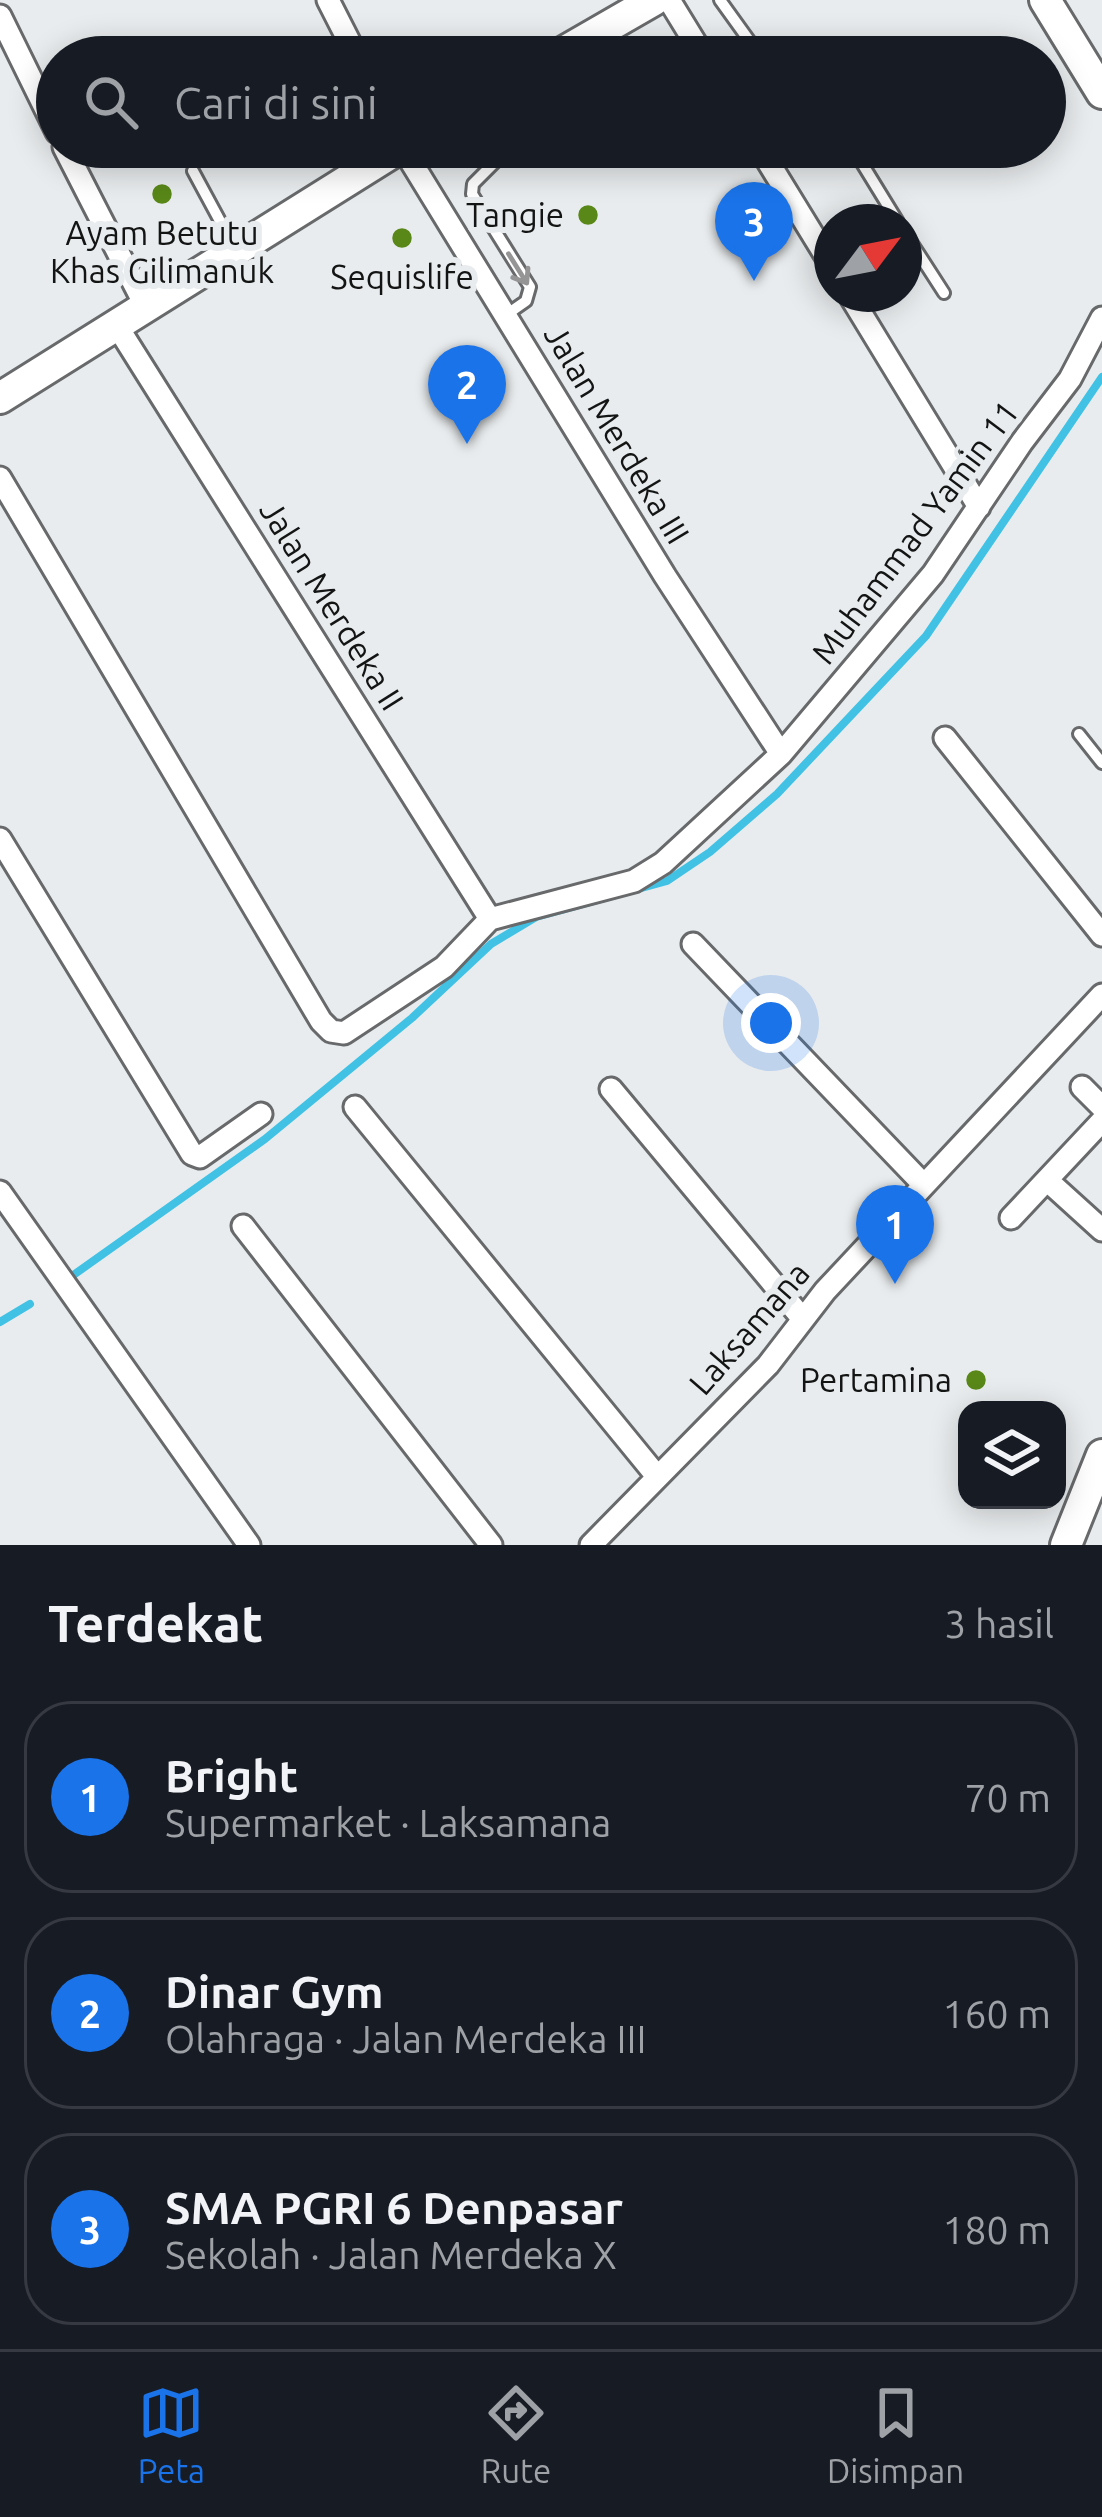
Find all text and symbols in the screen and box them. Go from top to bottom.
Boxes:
search box [36,36,1066,168]
icon: search [78,69,144,135]
text: Cari di sini [174,77,378,128]
marker: Ayam Betutu Khas Gilimanuk [149,181,175,207]
pin: 3 [715,182,793,281]
place label: Tangie [466,196,564,233]
marker: Tangie [575,202,601,228]
north arrow [814,204,922,312]
place label: Ayam Betutu Khas Gilimanuk [50,214,274,289]
marker: Sequislife [389,225,415,251]
one-way arrow [506,251,531,285]
place label: Sequislife [330,258,474,295]
street label: Jalan Merdeka III [538,318,697,550]
pin: 2 [428,345,506,444]
street label: Muhammad Yamin 11 [804,393,1025,670]
street label: Jalan Merdeka II [253,493,412,716]
your location [741,993,801,1053]
pin: 1 [856,1185,934,1284]
street label: Laksamana [681,1254,816,1401]
place label: Pertamina [800,1361,952,1398]
marker: Pertamina [963,1367,989,1393]
map controls [958,1401,1066,1509]
button: layers [958,1401,1066,1509]
text: Terdekat [48,1594,263,1652]
text: 3 hasil [944,1602,1054,1645]
text: Bright [165,1750,298,1801]
text: 1 [79,1776,101,1819]
text: 70 m [964,1776,1051,1819]
text: Supermarket · Laksamana [165,1801,611,1844]
text: Dinar Gym [165,1966,384,2017]
text: 2 [79,1992,101,2035]
text: 160 m [942,1992,1051,2035]
text: Olahraga · Jalan Merdeka III [165,2017,646,2060]
text: SMA PGRI 6 Denpasar [165,2182,623,2233]
text: 3 [79,2208,101,2251]
text: 180 m [942,2208,1051,2251]
text: Sekolah · Jalan Merdeka X [165,2233,617,2276]
tab: Peta [138,2380,205,2489]
tab: Rute [481,2380,551,2489]
tab: Disimpan [827,2380,964,2489]

